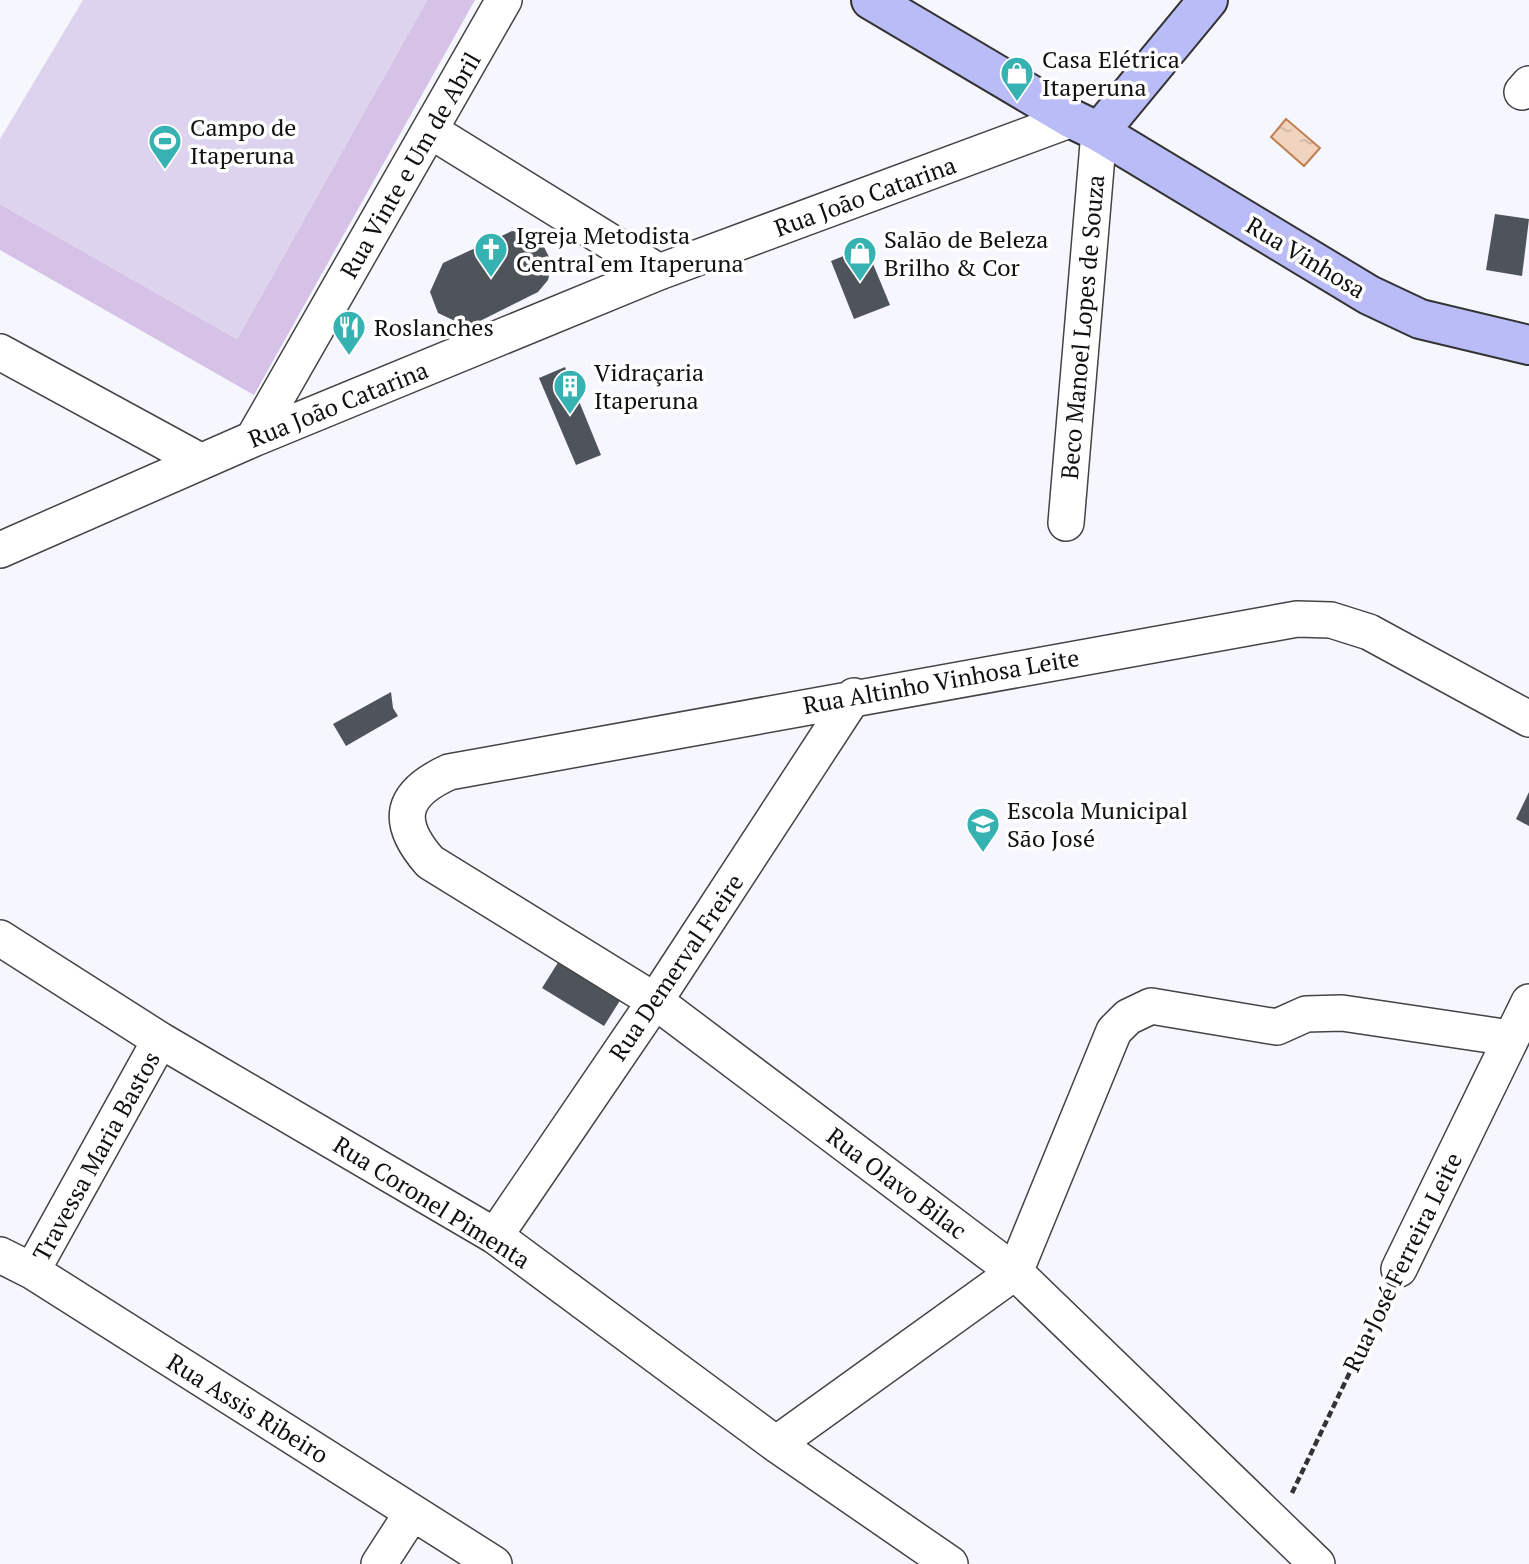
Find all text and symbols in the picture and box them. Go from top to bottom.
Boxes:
place label: Casa Elétrica Itaperuna [1042,43,1180,103]
street label: Rua Vinte e Um de Abril [332,46,488,284]
shop icon: Casa Elétrica Itaperuna [998,54,1036,103]
place label: Campo de Itaperuna [190,111,296,171]
sports icon: Campo de Itaperuna [146,122,184,171]
street label: Rua João Catarina [770,148,960,244]
street label: Beco Manoel Lopes de Souza [1053,173,1111,481]
street label: Rua Vinhosa [1240,209,1372,305]
place label: Igreja Metodista Central em Itaperuna [516,219,744,279]
place label: Salão de Beleza Brilho & Cor [884,223,1048,283]
church icon: Igreja Metodista Central em Itaperuna [472,230,510,279]
shop icon: Salão de Beleza Brilho & Cor [841,234,879,283]
restaurant icon: Roslanches [330,308,368,357]
place label: Roslanches [374,311,494,343]
street label: Rua João Catarina [243,353,433,455]
place label: Vidraçaria Itaperuna [594,356,704,416]
building icon: Vidraçaria Itaperuna [551,367,589,416]
street label: Rua Altinho Vinhosa Leite [800,641,1082,721]
place label: Escola Municipal São José [1007,794,1188,854]
school or university icon: Escola Municipal São José [964,805,1002,854]
street label: Rua Demerval Freire [602,867,750,1067]
street label: Travessa Maria Bastos [25,1045,167,1267]
street label: Rua Olavo Bilac [820,1120,974,1246]
street label: Rua Coronel Pimenta [327,1128,537,1276]
street label: Rua José Ferreira Leite [1335,1147,1469,1377]
street label: Rua Assis Ribeiro [161,1346,335,1470]

